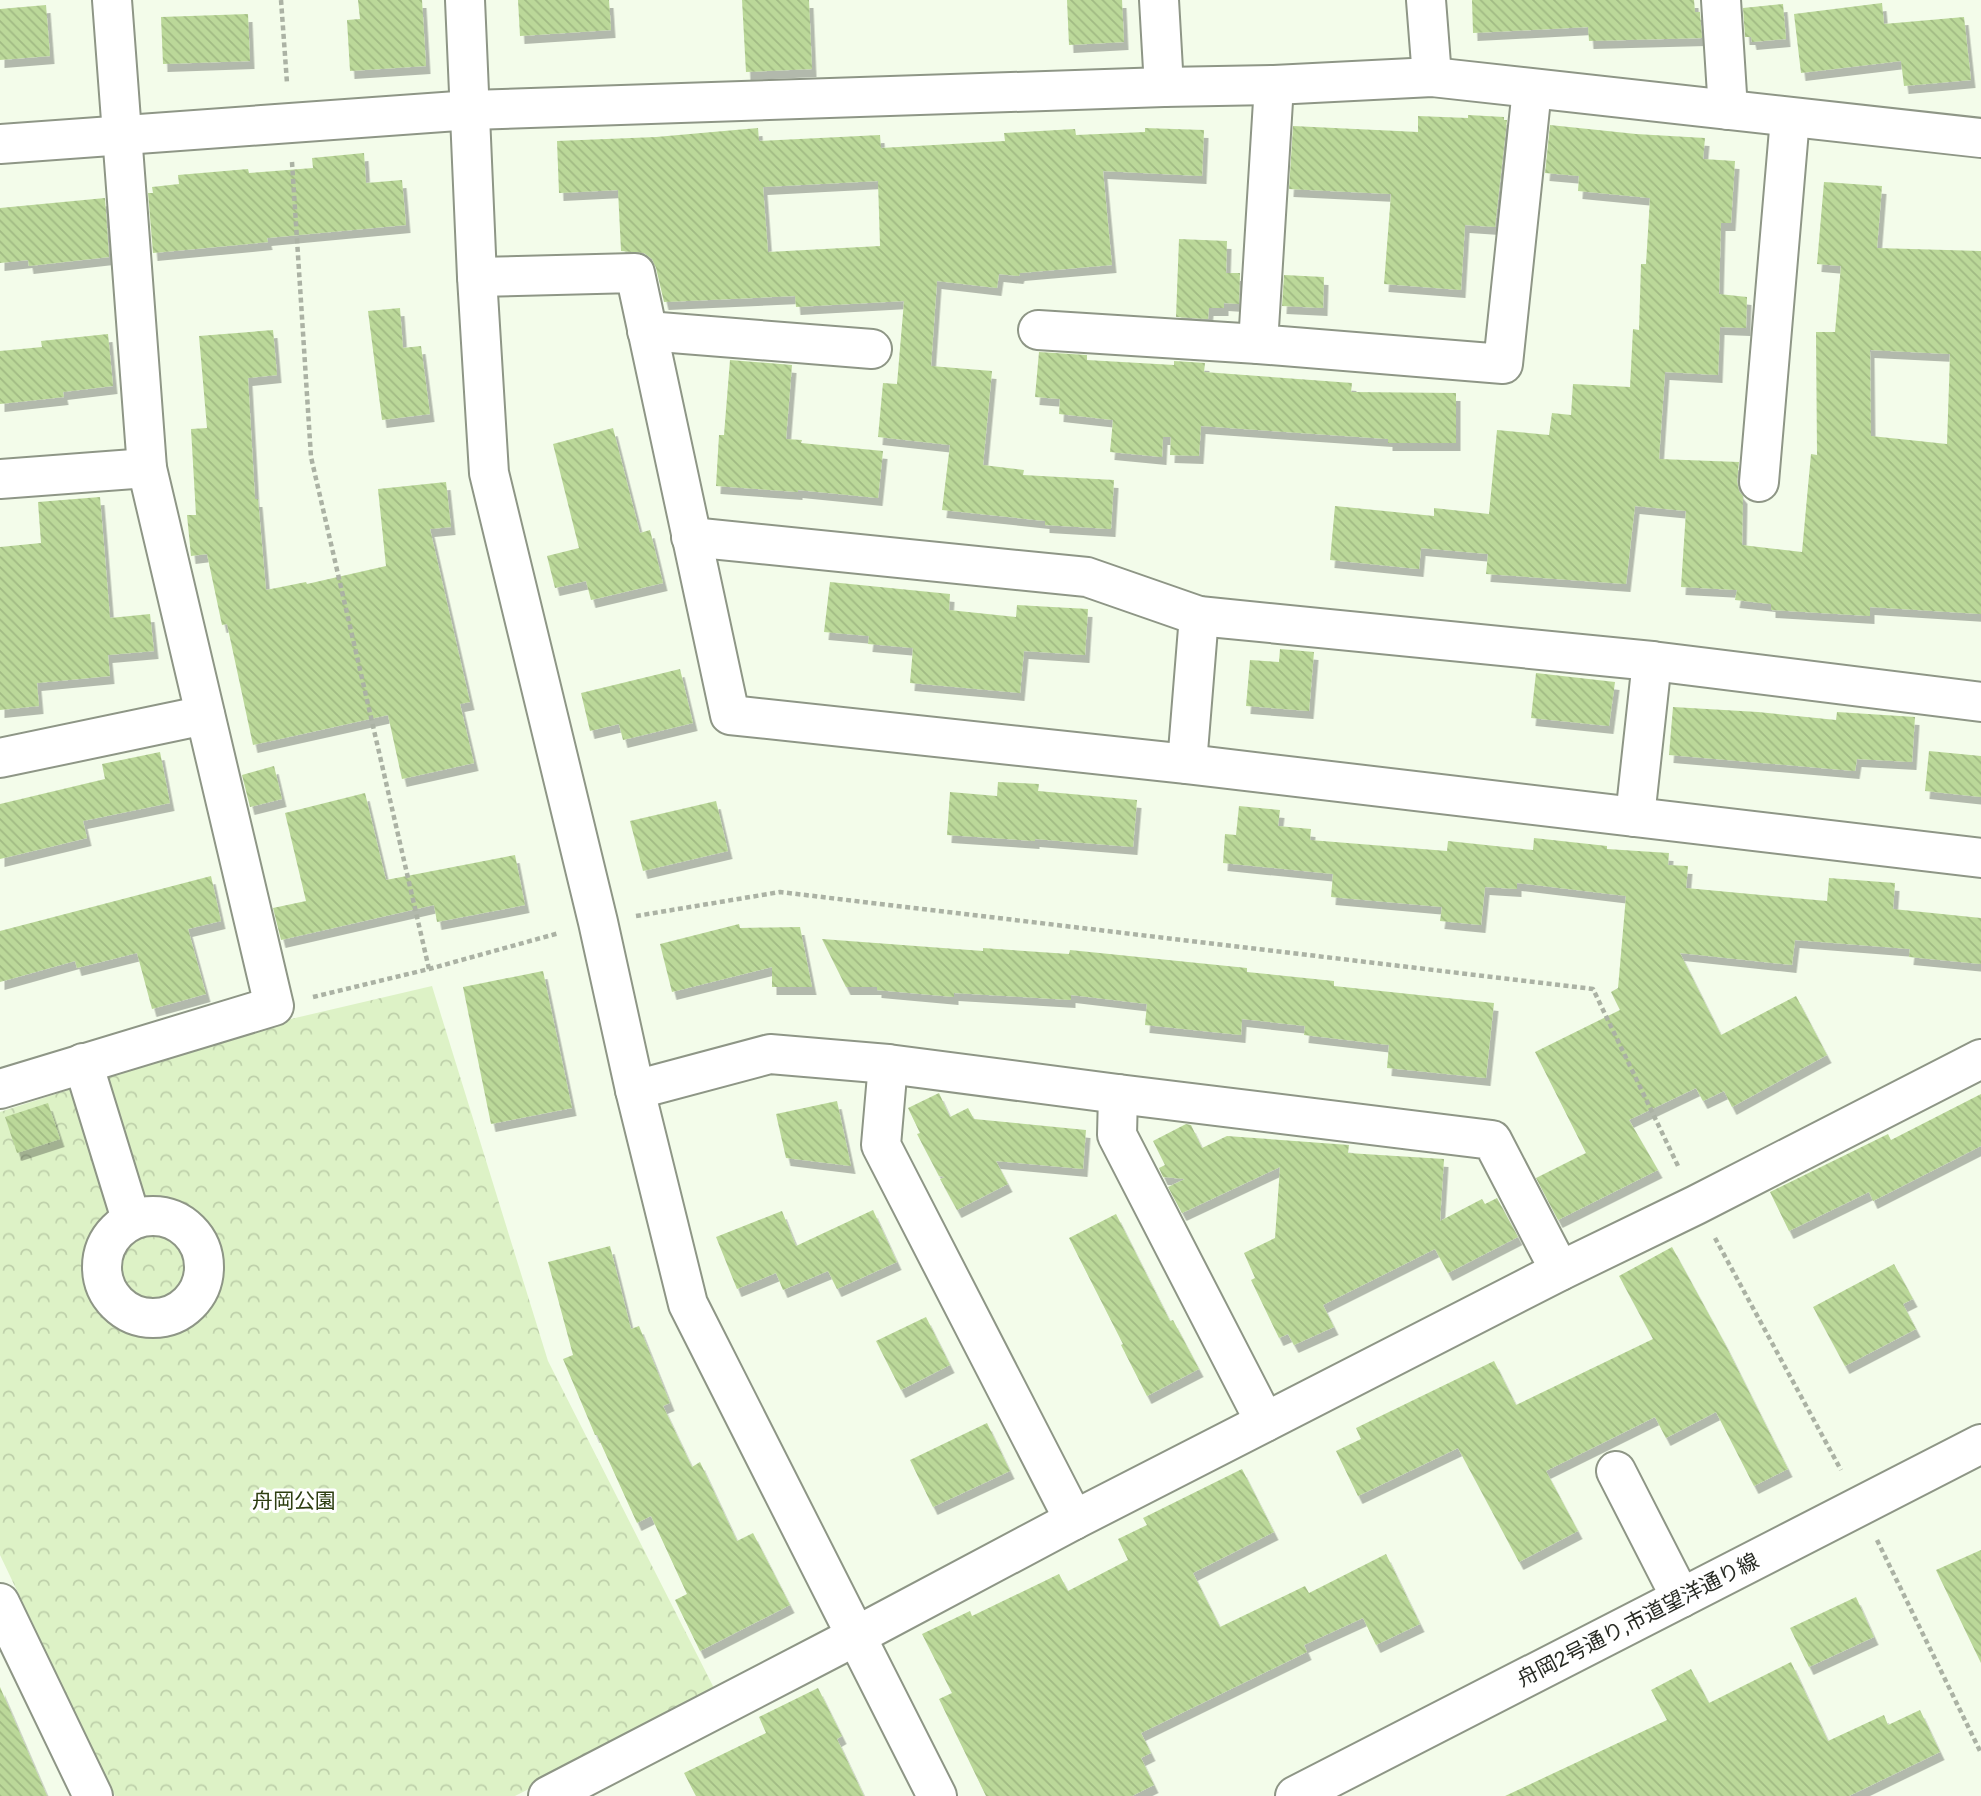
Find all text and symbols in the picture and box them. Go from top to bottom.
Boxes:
park label: 舟岡公園 [252,1489,336,1513]
street label: 舟岡2号通り,市道望洋通り線 [1513,1548,1763,1692]

